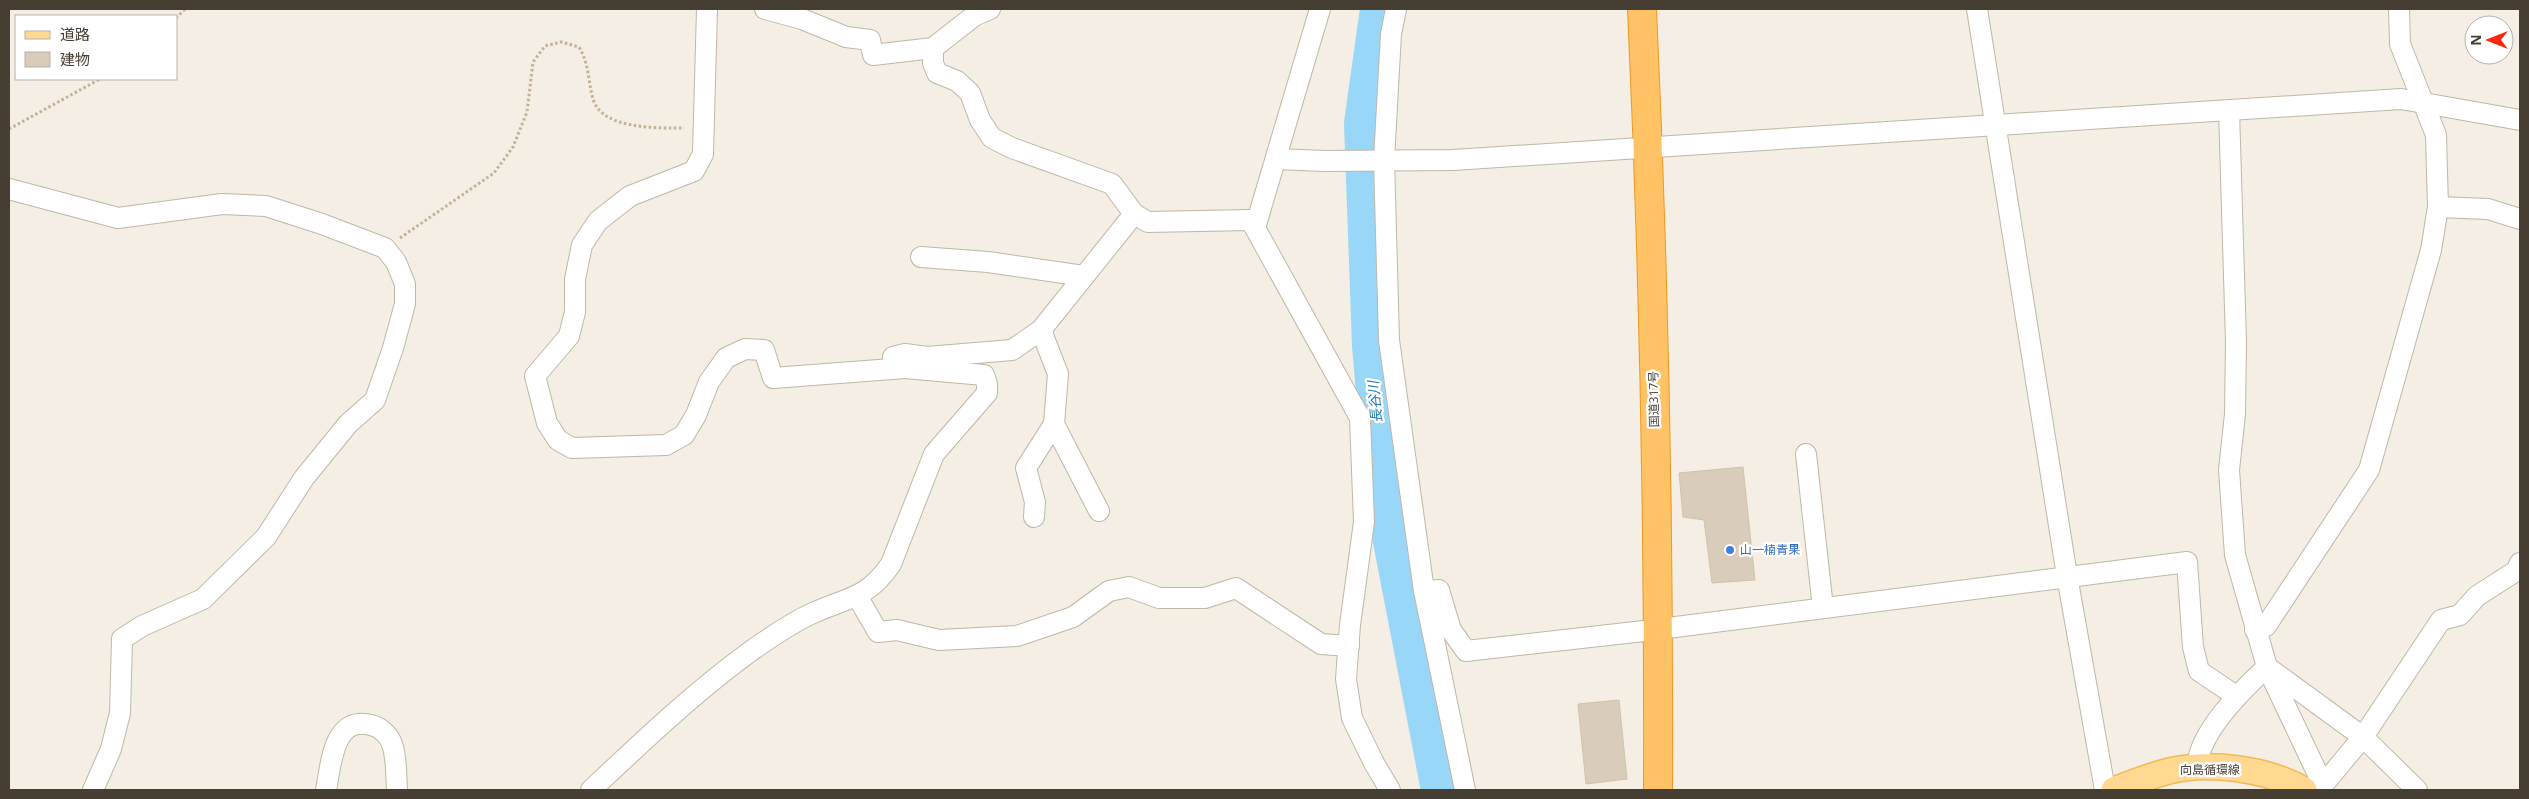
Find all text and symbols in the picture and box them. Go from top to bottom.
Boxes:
legend [15,15,178,80]
north arrow [2464,15,2514,65]
text: 道路 [60,24,90,44]
text: N [2466,34,2485,46]
text: 建物 [60,49,90,69]
street label: 国道317号 [1645,371,1662,427]
water label: 長谷川 [1363,378,1386,424]
place label: 山一楠青果 [1740,541,1800,558]
marker: 山一楠青果 [1724,544,1736,556]
street label: 向島循環線 [2180,761,2240,778]

